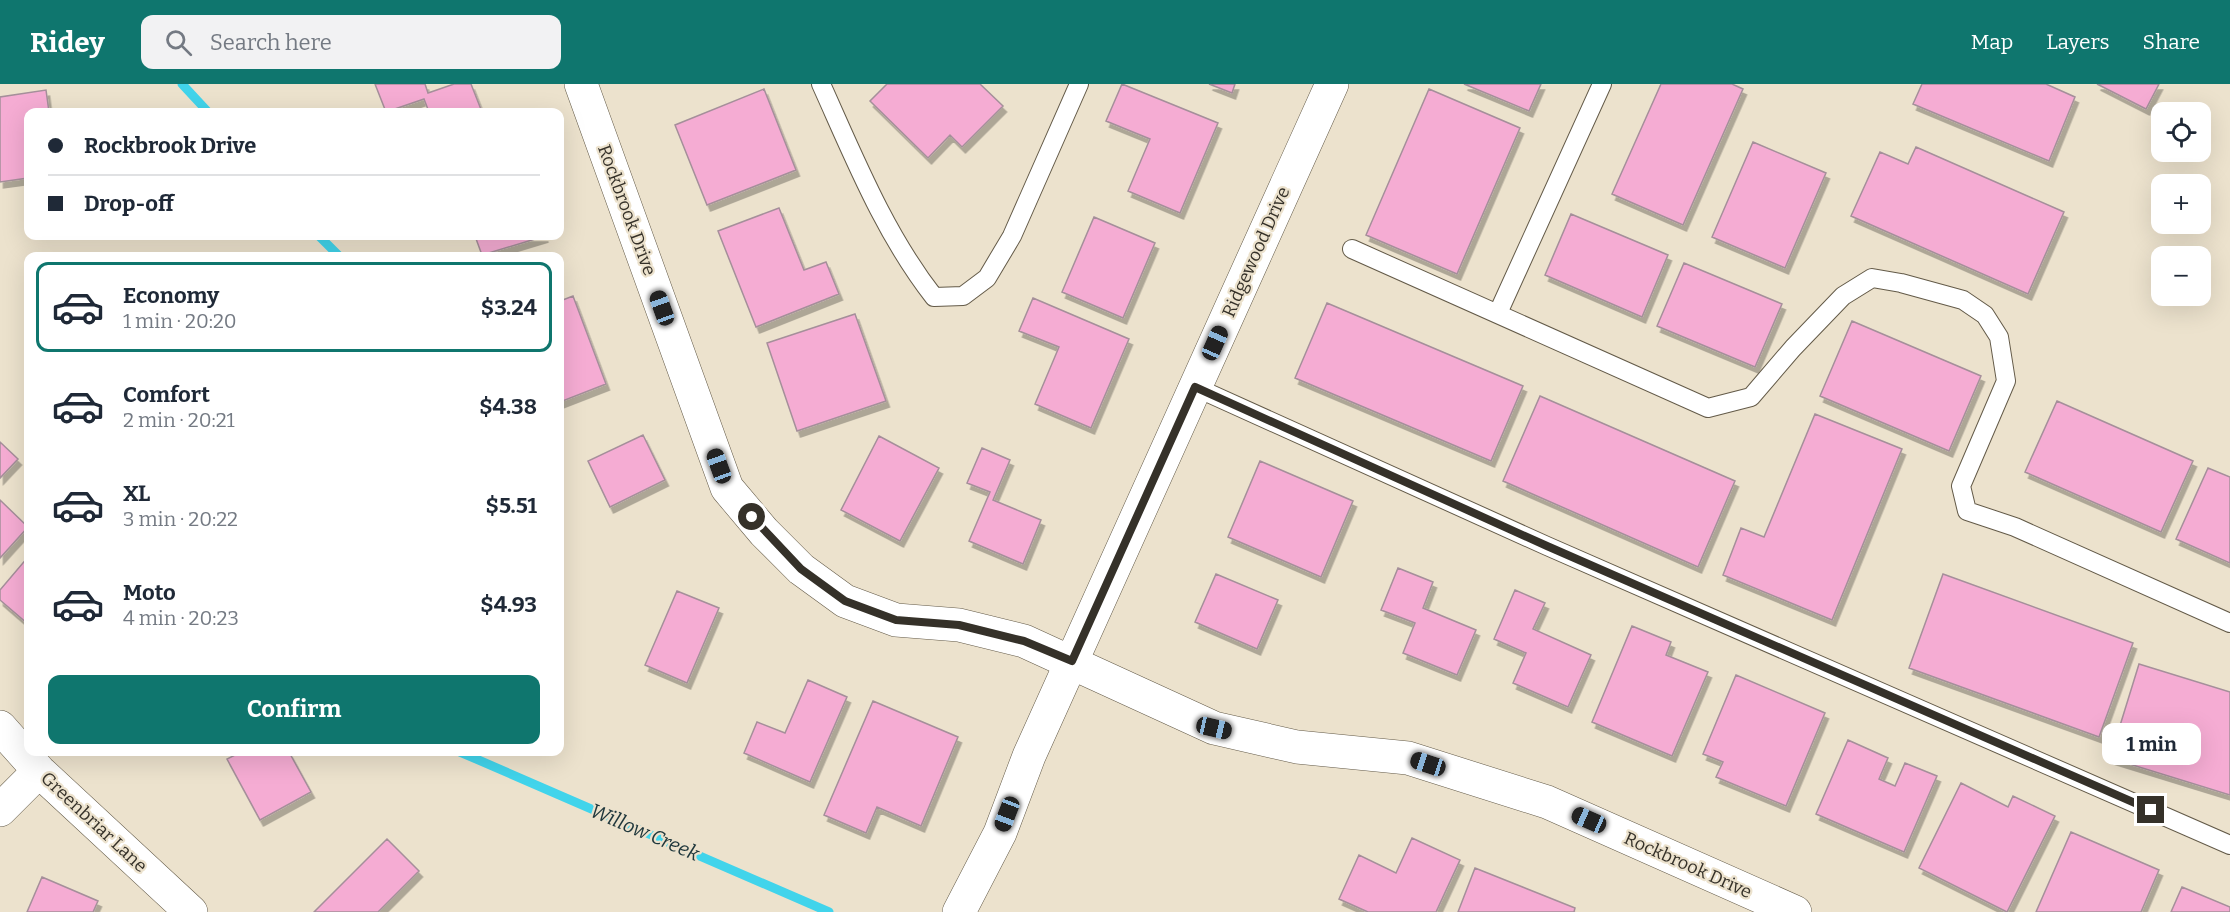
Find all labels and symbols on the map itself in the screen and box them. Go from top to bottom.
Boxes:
street label: Rockbrook Drive [593,142,661,278]
street label: Ridgewood Drive [1217,183,1295,321]
car [647,288,677,328]
car [1199,323,1231,363]
car [704,446,734,486]
route start [738,503,765,530]
car [1194,715,1234,741]
callout: 1 min [2102,723,2200,765]
car [1408,750,1448,778]
street label: Greenbriar Lane [36,767,152,877]
car [992,794,1022,834]
route end [2137,796,2164,823]
water label: Willow Creek [587,798,703,866]
car [1569,804,1609,836]
street label: Rockbrook Drive [1621,827,1755,903]

